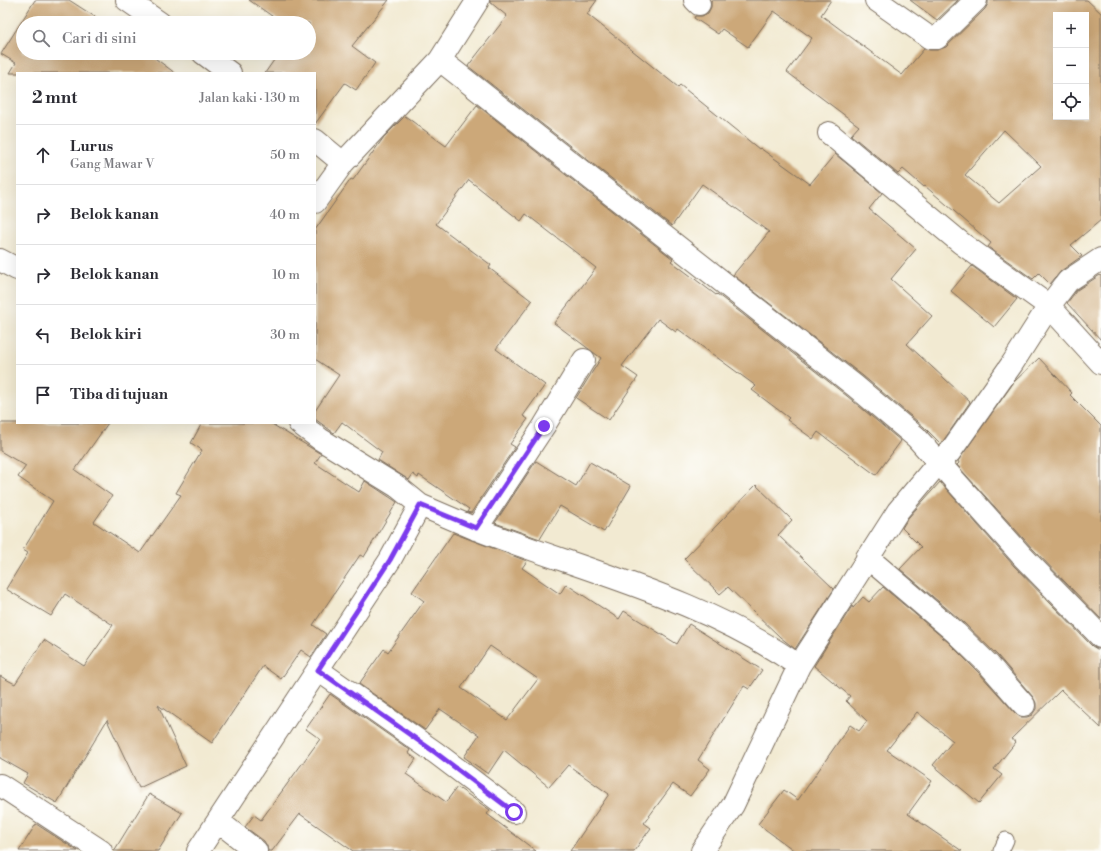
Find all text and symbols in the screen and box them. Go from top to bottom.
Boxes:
map controls [1053,12,1089,120]
button: + [1053,12,1089,48]
search box [16,16,316,60]
icon: search [30,27,52,49]
text: Cari di sini [62,29,137,48]
button: − [1053,48,1089,84]
button: locate [1053,84,1089,120]
text: 2 mnt [32,87,77,109]
text: Jalan kaki · 130 m [199,90,300,106]
text: Lurus [70,137,113,156]
icon: ahead [32,144,54,166]
text: 50 m [270,147,300,163]
text: Gang Mawar V [70,156,155,172]
icon: right [32,204,54,226]
text: Belok kanan [70,205,159,224]
text: 40 m [270,207,300,223]
icon: right [32,264,54,286]
text: Belok kanan [70,265,159,284]
text: 10 m [272,267,300,283]
icon: left [32,324,54,346]
text: Belok kiri [70,325,141,344]
text: 30 m [270,327,300,343]
icon: arrive [32,384,54,406]
text: Tiba di tujuan [70,385,168,404]
route end [535,417,553,435]
route start [505,803,523,821]

